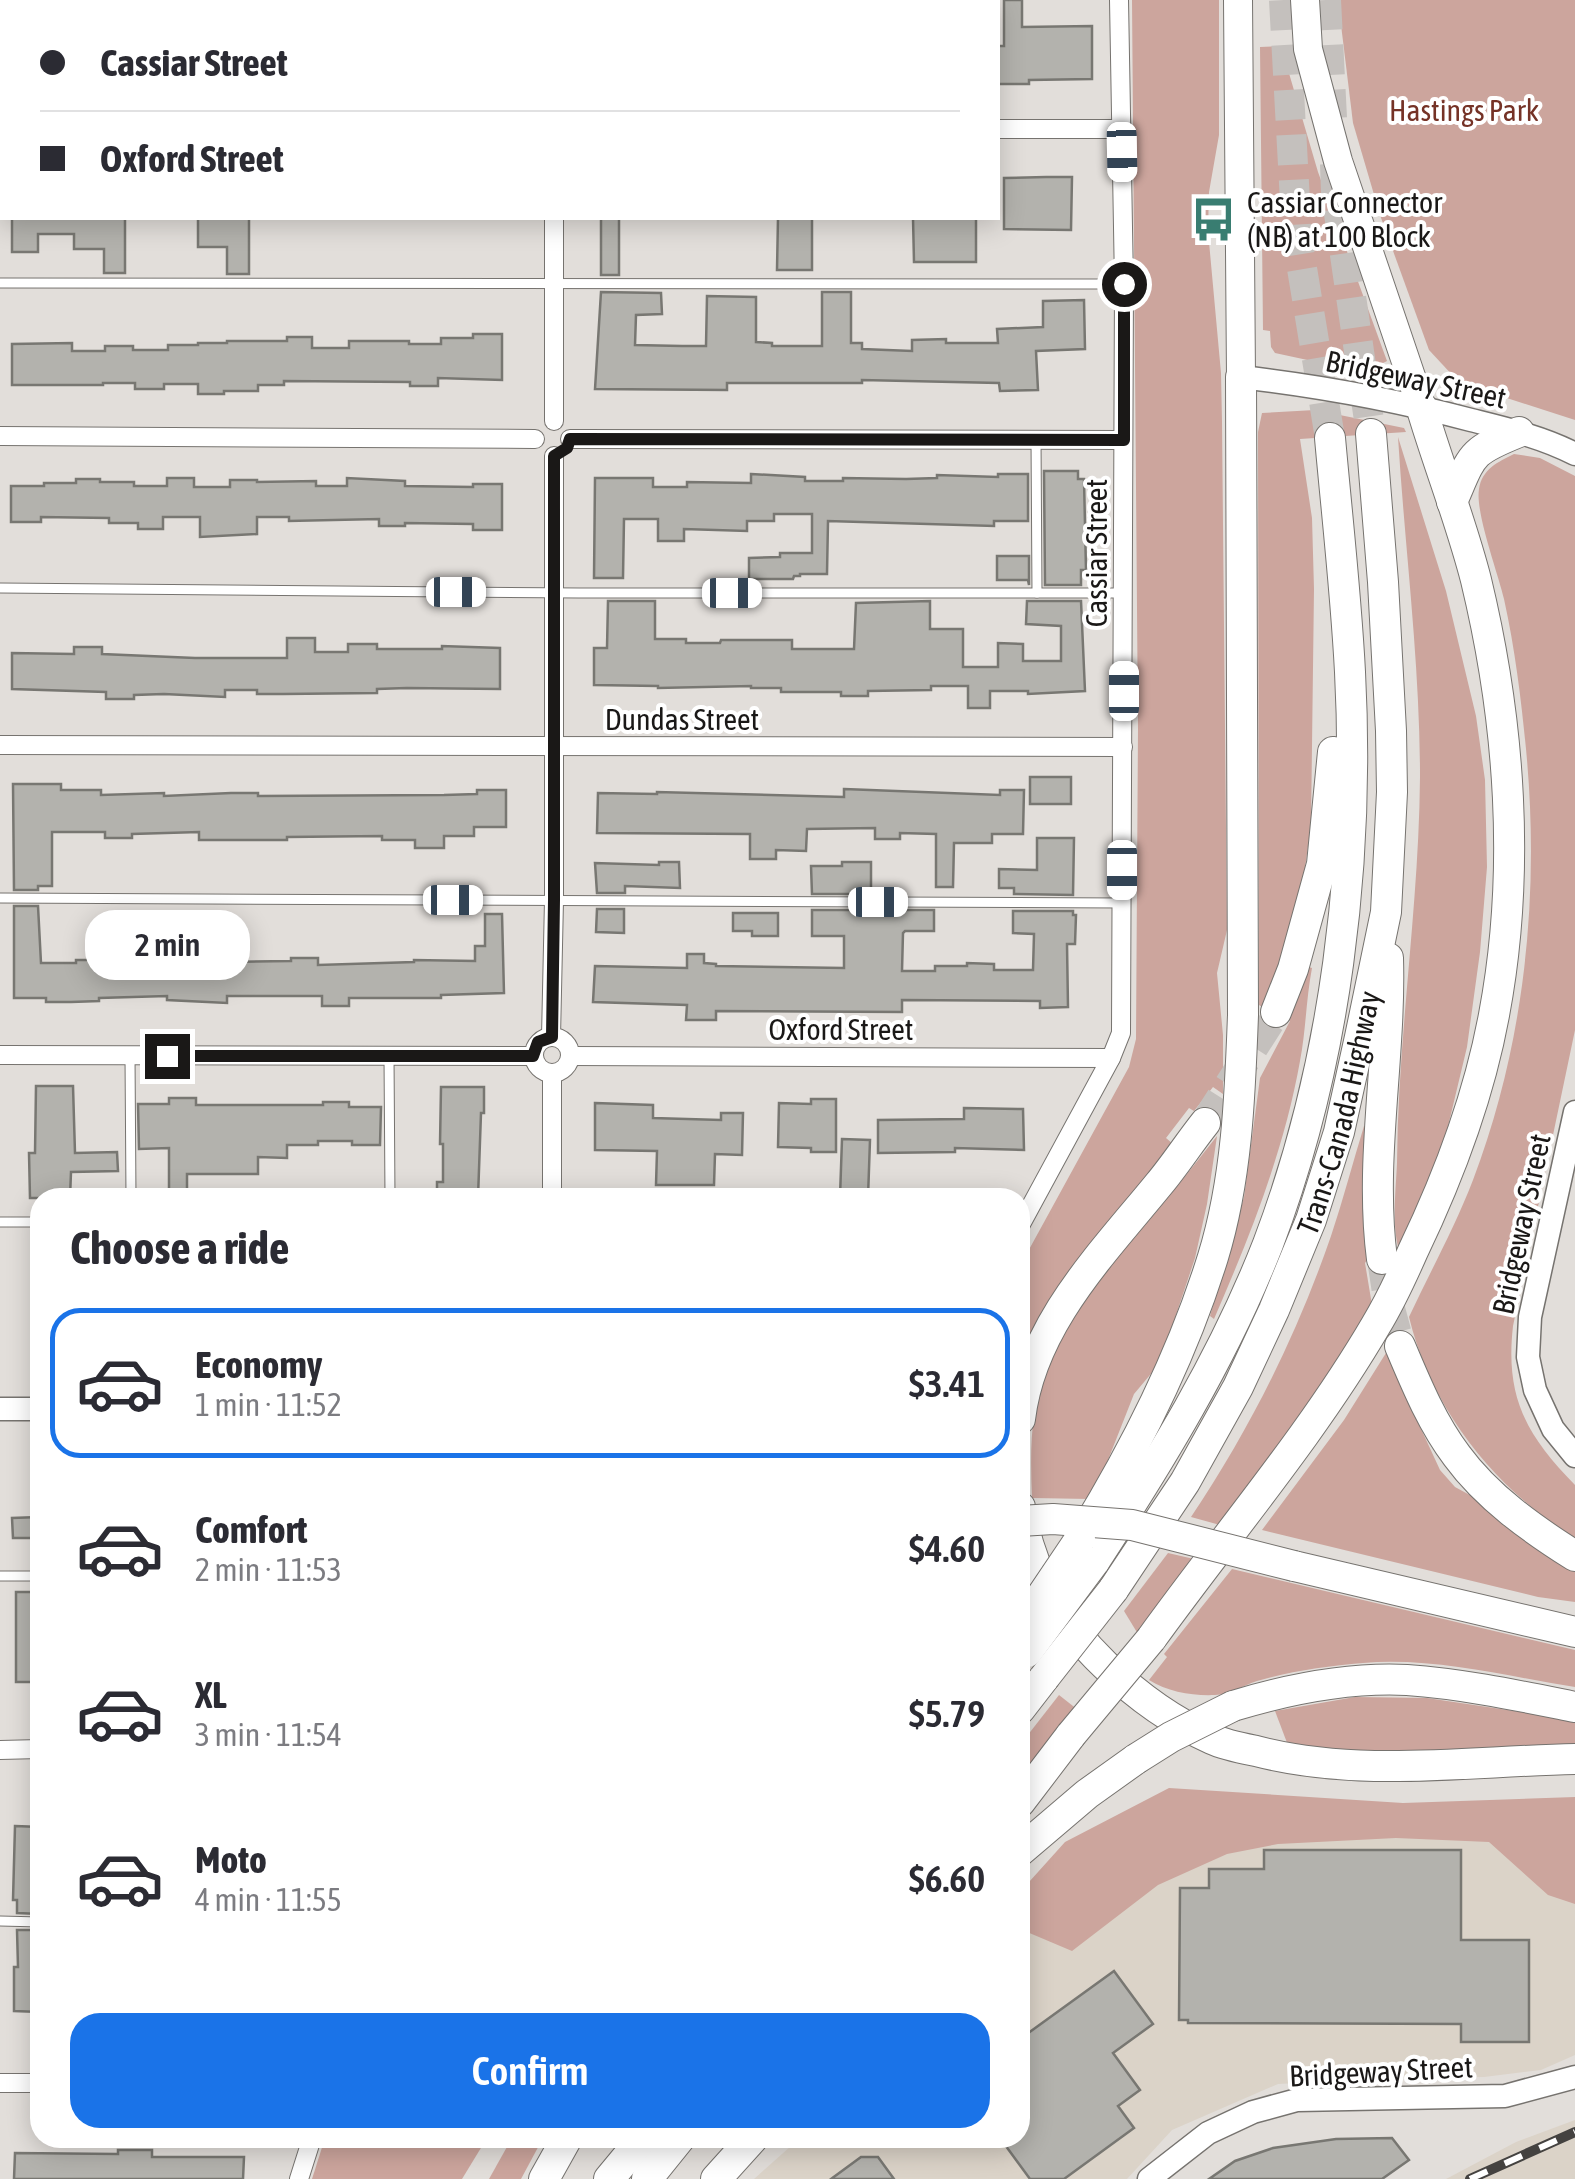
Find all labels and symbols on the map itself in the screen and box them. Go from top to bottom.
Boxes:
park label: Hastings Park [1389,93,1539,127]
car [1106,122,1138,182]
place label: Cassiar Connector (NB) at 100 Block [1247,185,1443,253]
bus stop icon: Cassiar Connector (NB) at 100 Block [1190,195,1238,243]
route start [1102,262,1147,307]
street label: Bridgeway Street [1323,343,1509,415]
street label: Cassiar Street [1079,479,1113,627]
car [426,577,486,607]
car [702,578,762,608]
car [1109,661,1139,721]
street label: Dundas Street [605,702,759,736]
car [1107,840,1137,900]
car [423,885,483,915]
car [848,887,908,917]
callout: 2 min [84,911,250,981]
street label: Trans-Canada Highway [1290,988,1386,1239]
street label: Oxford Street [768,1012,914,1046]
route end [145,1034,190,1079]
street label: Bridgeway Street [1485,1131,1557,1317]
street label: Bridgeway Street [1288,2049,1474,2093]

